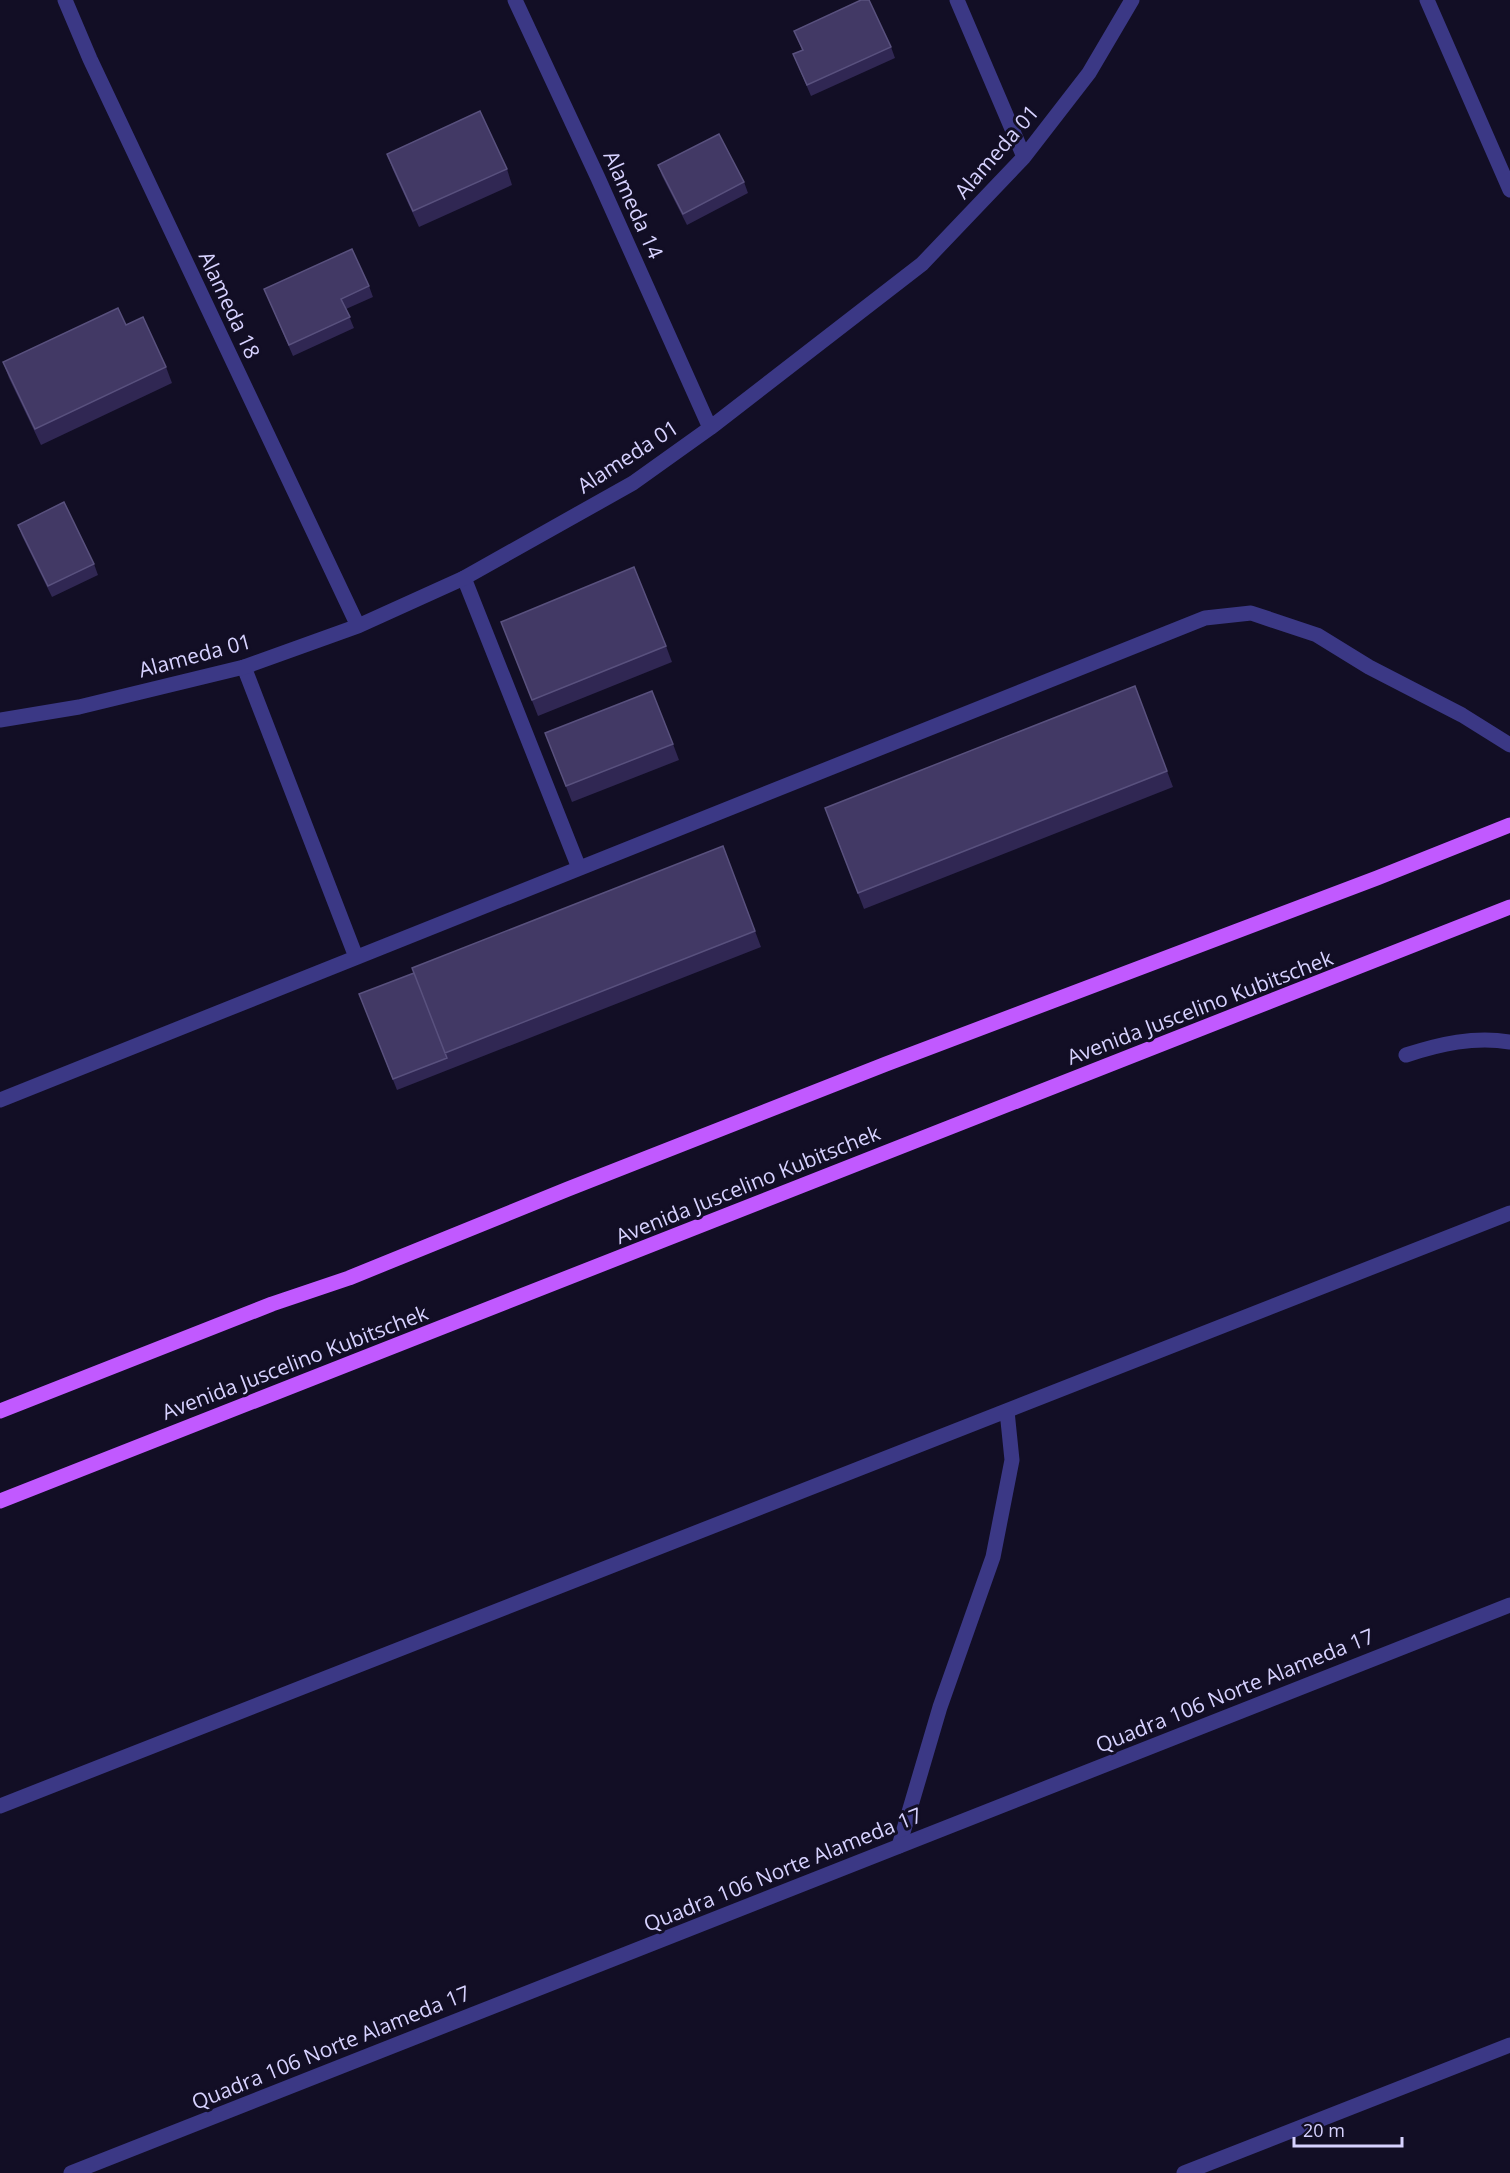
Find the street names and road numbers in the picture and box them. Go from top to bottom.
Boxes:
street label: Alameda 01 [948,99,1045,204]
street label: Alameda 14 [598,146,670,263]
street label: Alameda 18 [193,246,267,363]
street label: Alameda 01 [571,413,684,499]
street label: Alameda 01 [135,627,254,684]
street label: Avenida Juscelino Kubitschek [1063,943,1337,1071]
street label: Avenida Juscelino Kubitschek [611,1118,884,1250]
street label: Avenida Juscelino Kubitschek [158,1298,432,1426]
street label: Quadra 106 Norte Alameda 17 [1091,1621,1378,1759]
street label: Quadra 106 Norte Alameda 17 [639,1800,926,1938]
street label: Quadra 106 Norte Alameda 17 [187,1978,474,2116]

